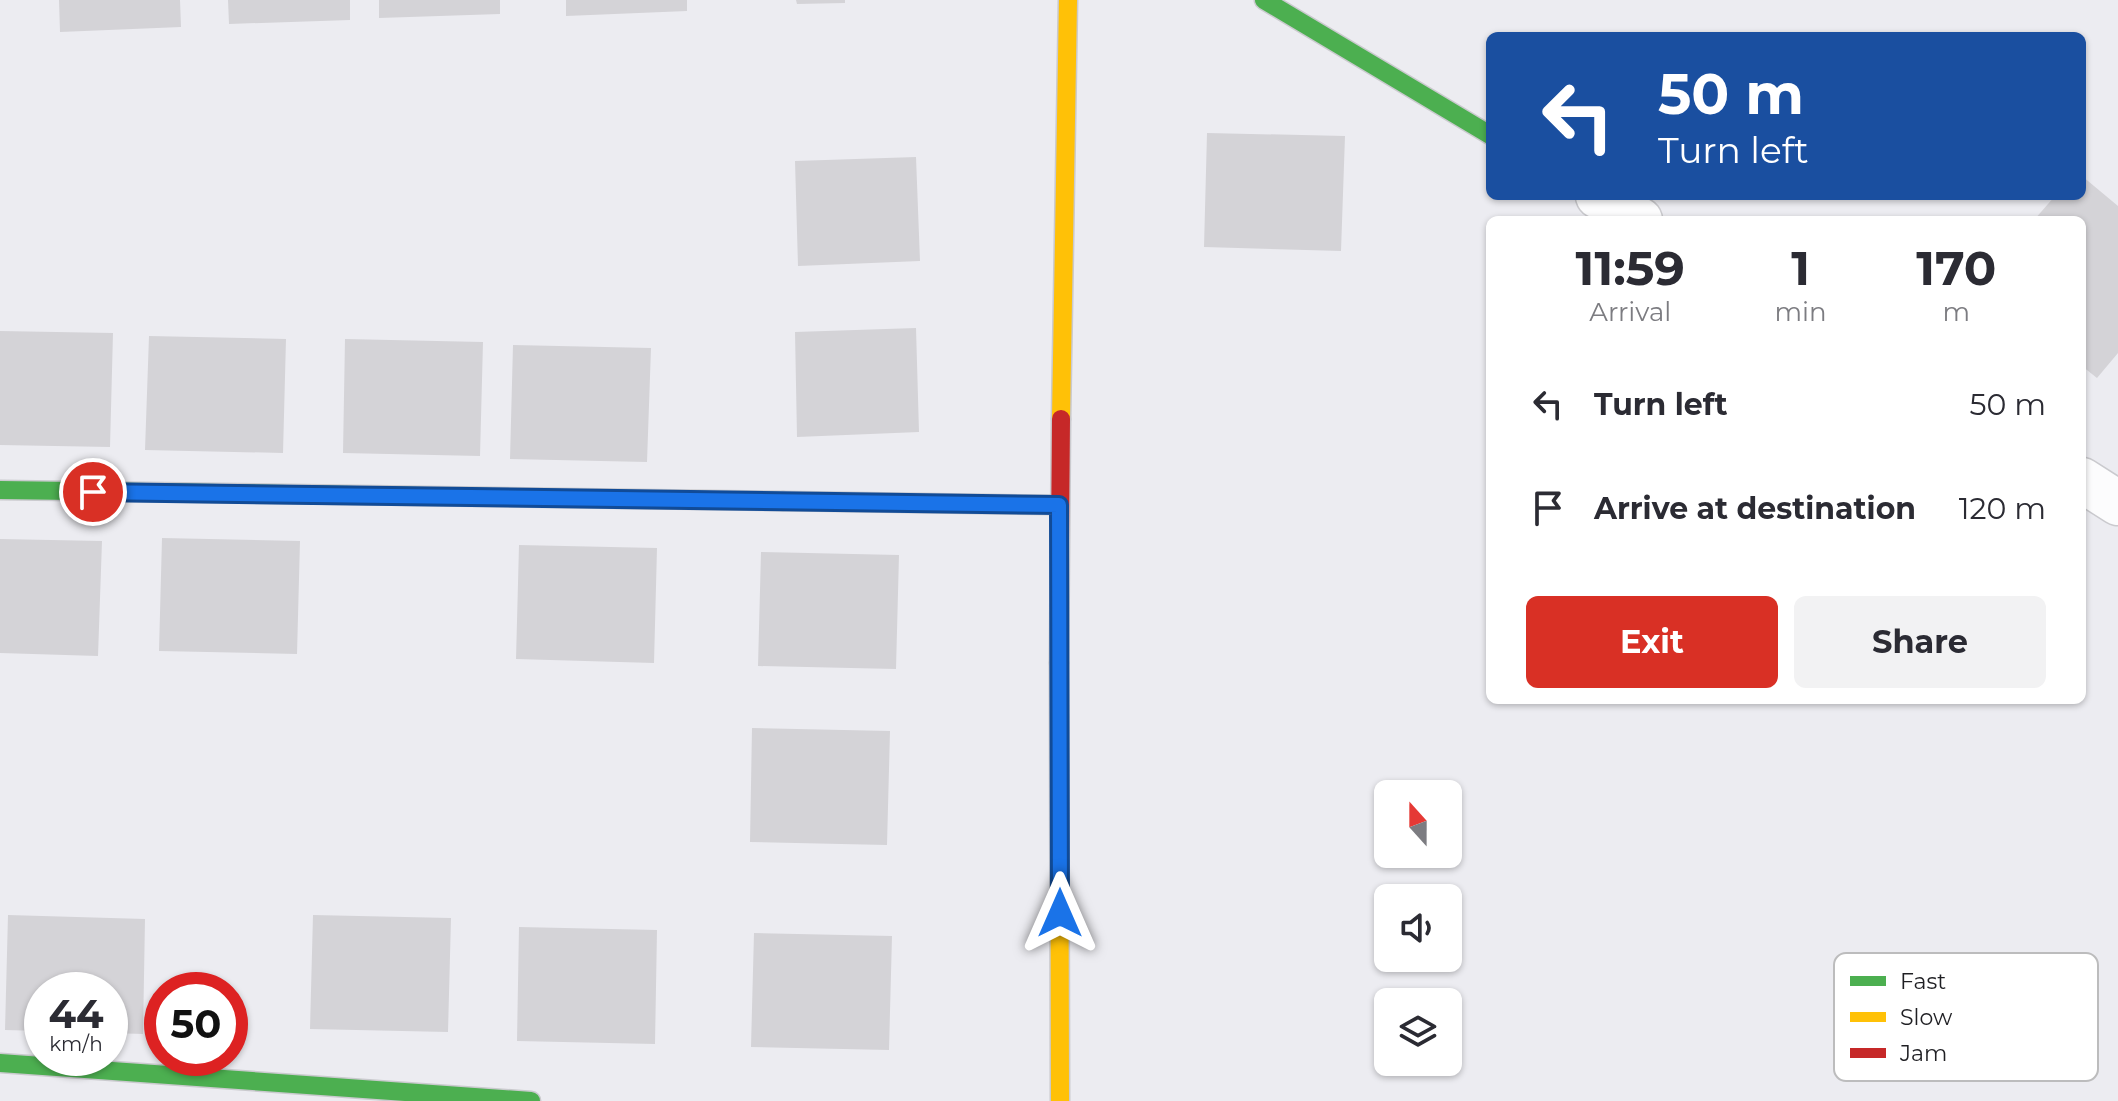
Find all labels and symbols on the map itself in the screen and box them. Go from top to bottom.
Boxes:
pin [59,458,127,526]
north arrow [1374,780,1462,868]
position arrow [1018,871,1102,955]
legend [1834,953,2098,1081]
text: Fast [1900,968,1946,995]
speed limit sign: 50 [144,972,248,1076]
text: Slow [1900,1004,1953,1031]
text: Jam [1899,1040,1947,1067]

